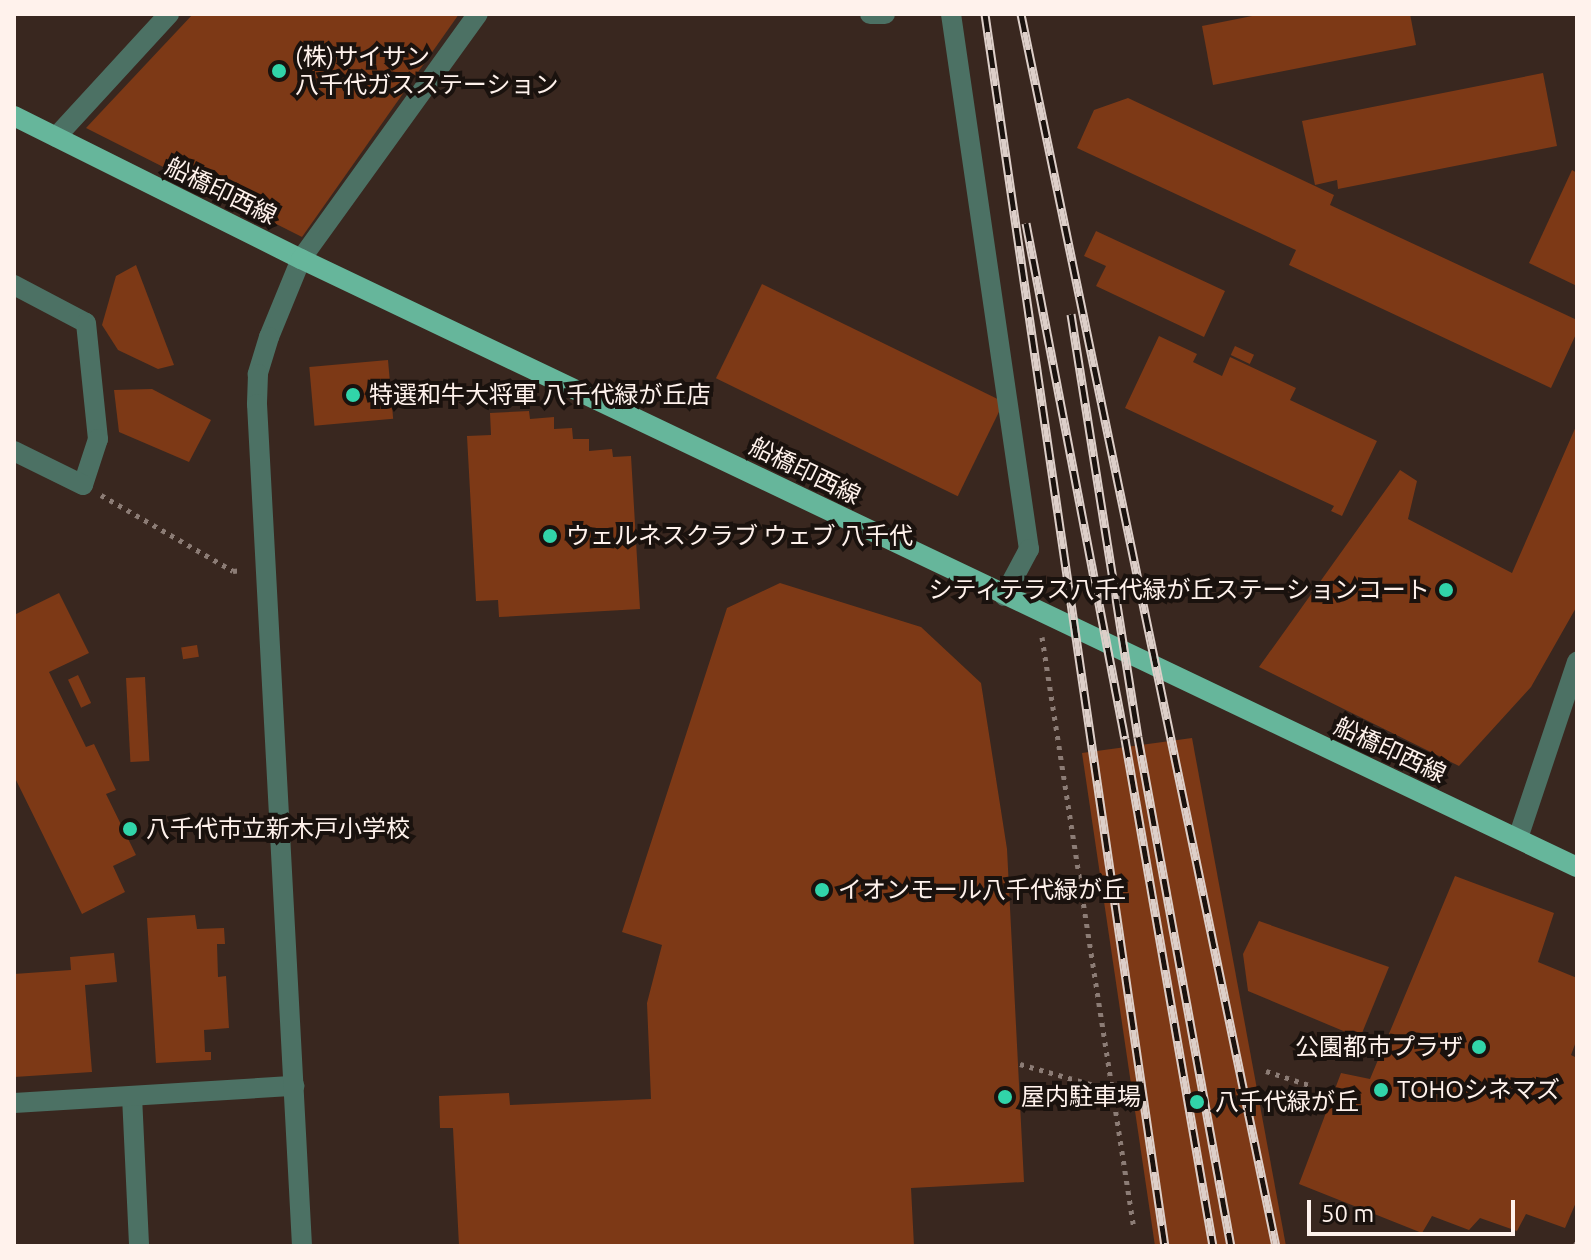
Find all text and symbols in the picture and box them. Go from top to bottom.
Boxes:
place label: (株)サイサン 八千代ガスステーション [295,43,559,99]
marker: (株)サイサン 八千代ガスステーション [270,62,288,80]
street label: 船橋印西線 [161,152,281,230]
place label: 特選和牛大将軍 八千代緑が丘店 [369,381,710,409]
marker: 特選和牛大将軍 八千代緑が丘店 [344,386,362,404]
street label: 船橋印西線 [745,432,865,510]
place label: ウェルネスクラブ ウェブ 八千代 [566,522,913,550]
marker: ウェルネスクラブ ウェブ 八千代 [541,527,559,545]
place label: シティテラス八千代緑が丘ステーションコート [926,576,1430,604]
marker: シティテラス八千代緑が丘ステーションコート [1437,581,1455,599]
street label: 船橋印西線 [1330,712,1450,788]
place label: 八千代市立新木戸小学校 [146,815,410,843]
marker: 八千代市立新木戸小学校 [121,820,139,838]
place label: イオンモール八千代緑が丘 [838,876,1126,904]
marker: イオンモール八千代緑が丘 [813,881,831,899]
place label: 公園都市プラザ [1295,1033,1463,1061]
marker: 公園都市プラザ [1470,1038,1488,1056]
place label: TOHOシネマズ [1397,1076,1560,1104]
marker: TOHOシネマズ [1372,1081,1390,1099]
place label: 屋内駐車場 [1021,1083,1141,1111]
marker: 屋内駐車場 [996,1088,1014,1106]
place label: 八千代緑が丘 [1215,1088,1359,1116]
marker: 八千代緑が丘 [1186,1091,1208,1113]
scale bar [1311,1184,1519,1234]
text: 50 m [1321,1200,1374,1227]

